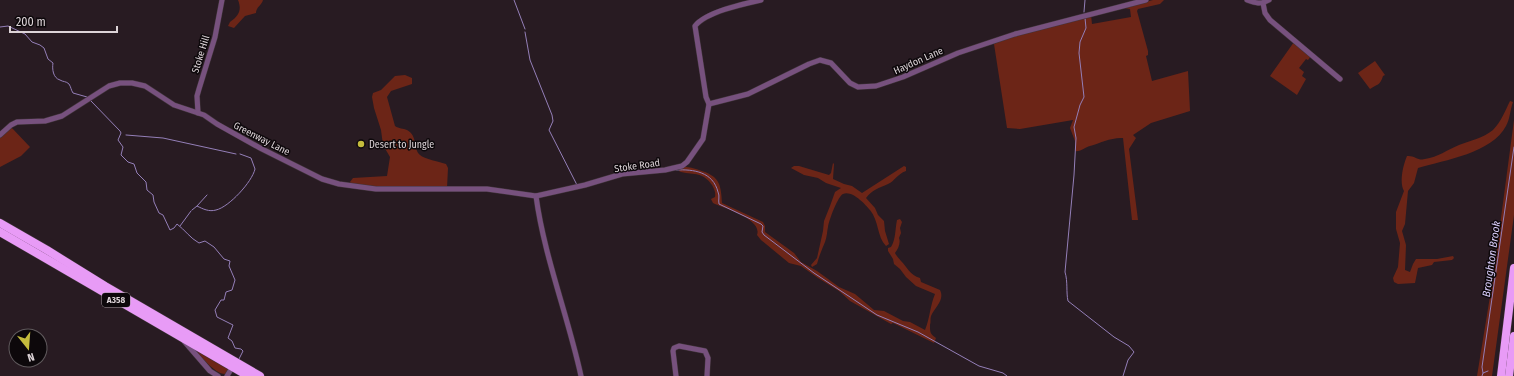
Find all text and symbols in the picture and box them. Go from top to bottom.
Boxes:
scale bar [10,8,117,34]
text: 200 m [16,15,46,29]
street label: Stoke Hill [190,34,213,75]
street label: Haydon Lane [892,45,945,77]
street label: Greenway Lane [231,120,292,158]
marker: Desert to Jungle [356,139,366,149]
place label: Desert to Jungle [369,139,434,151]
street label: Stoke Road [614,157,661,175]
water label: Broughton Brook [1480,220,1503,298]
road number: A358 [102,293,130,307]
north arrow [8,328,48,368]
text: N [26,350,36,364]

